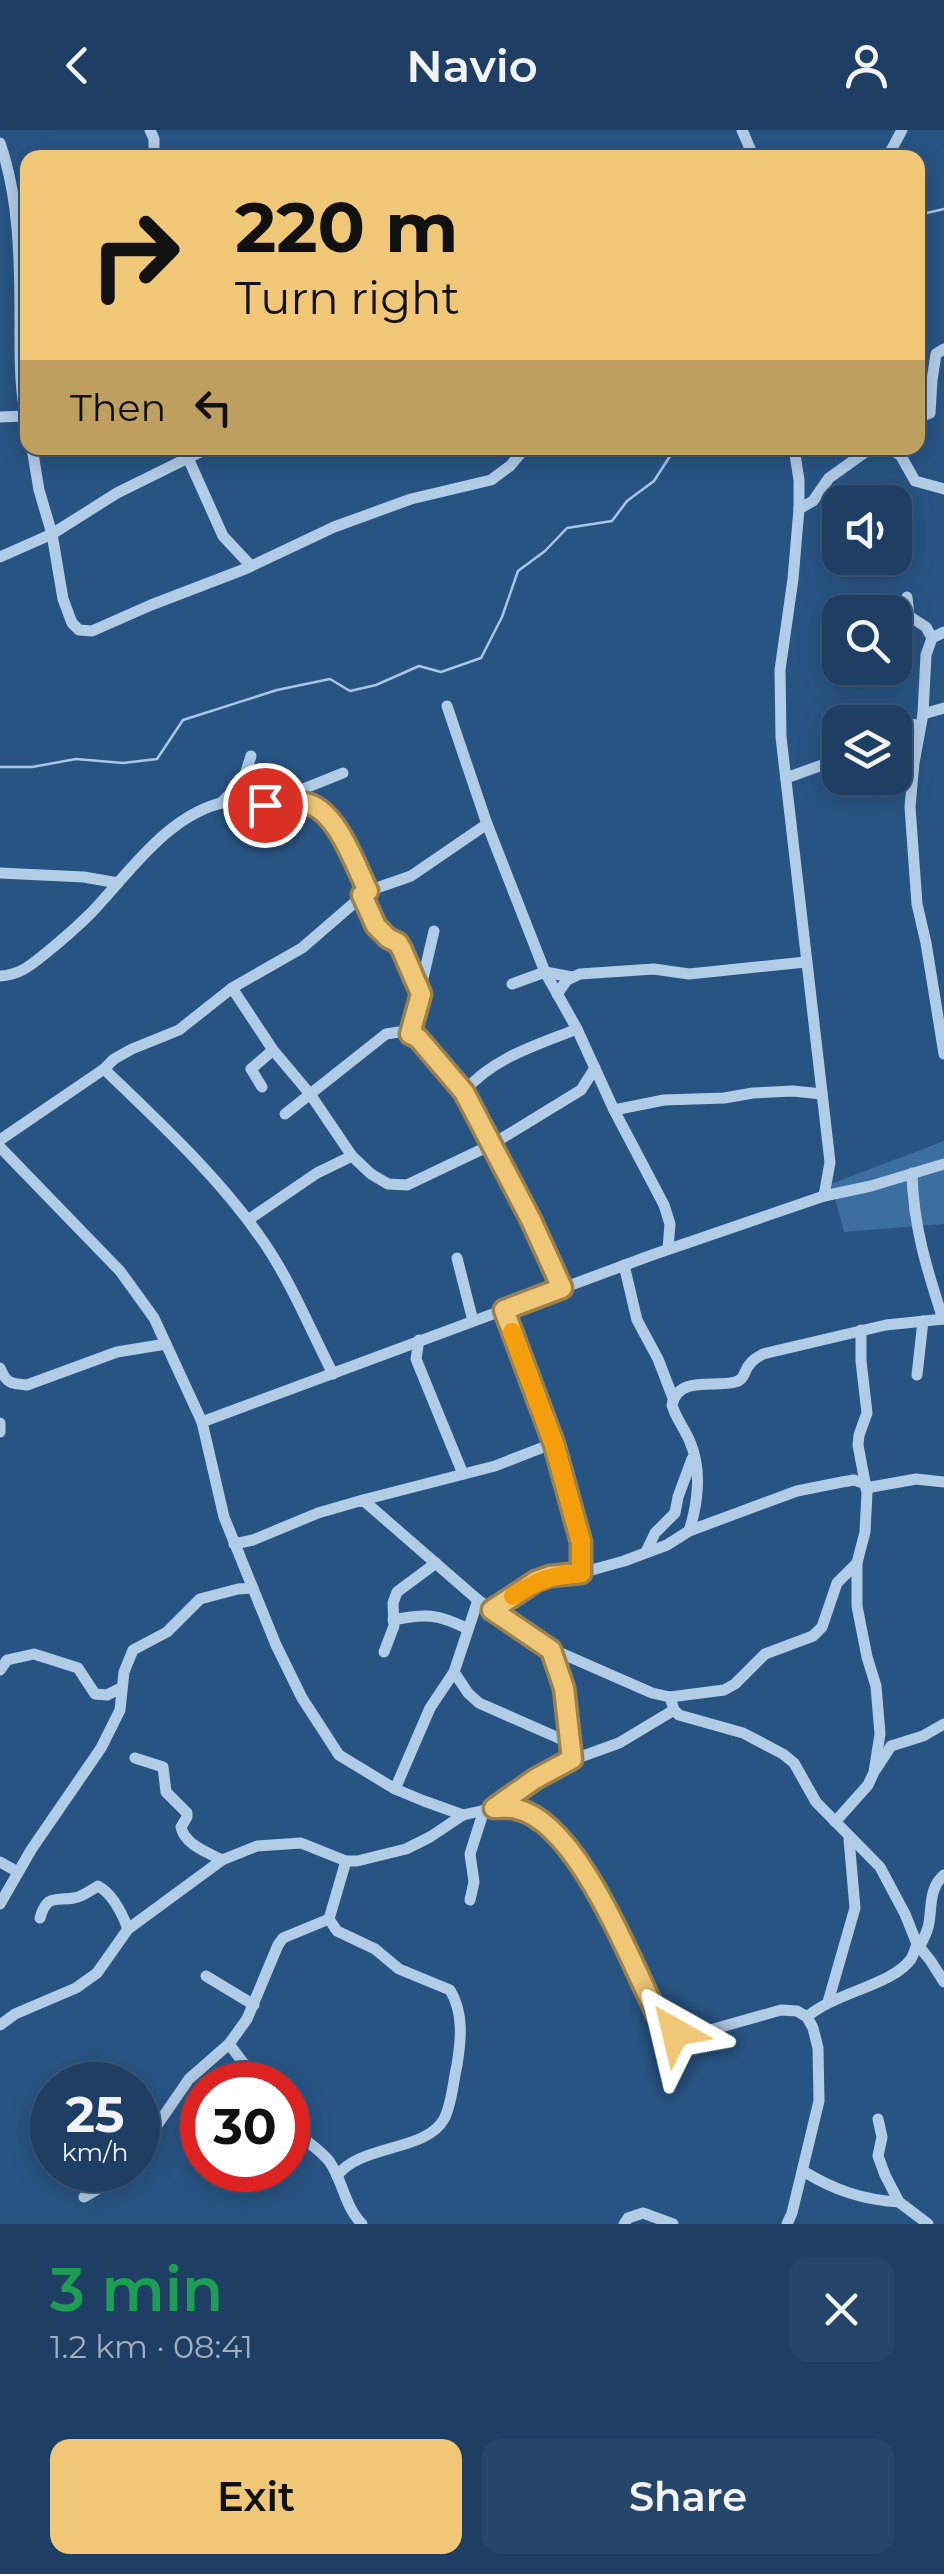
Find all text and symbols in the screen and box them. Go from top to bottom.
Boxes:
icon: back [50,38,105,93]
text: Navio [406,38,538,93]
icon: person [839,38,894,93]
text: 220 m [235,184,458,270]
icon: right [70,190,200,320]
text: Turn right [235,270,460,325]
icon: left [186,380,241,435]
text: Then [70,384,166,431]
map controls [822,485,912,795]
button: sound [822,485,912,575]
button: search [822,595,912,685]
button: layers [822,705,912,795]
pin [223,763,308,848]
icon: arrive [238,778,293,833]
position arrow [623,1980,727,2084]
speed limit sign: 30 [180,2062,310,2192]
text: 25 [65,2084,125,2145]
text: km/h [62,2137,128,2167]
text: 3 min [50,2253,223,2326]
button: close [789,2257,894,2362]
text: 1.2 km · 08:41 [50,2327,253,2366]
button: Exit [50,2439,462,2554]
button: Share [482,2439,894,2554]

